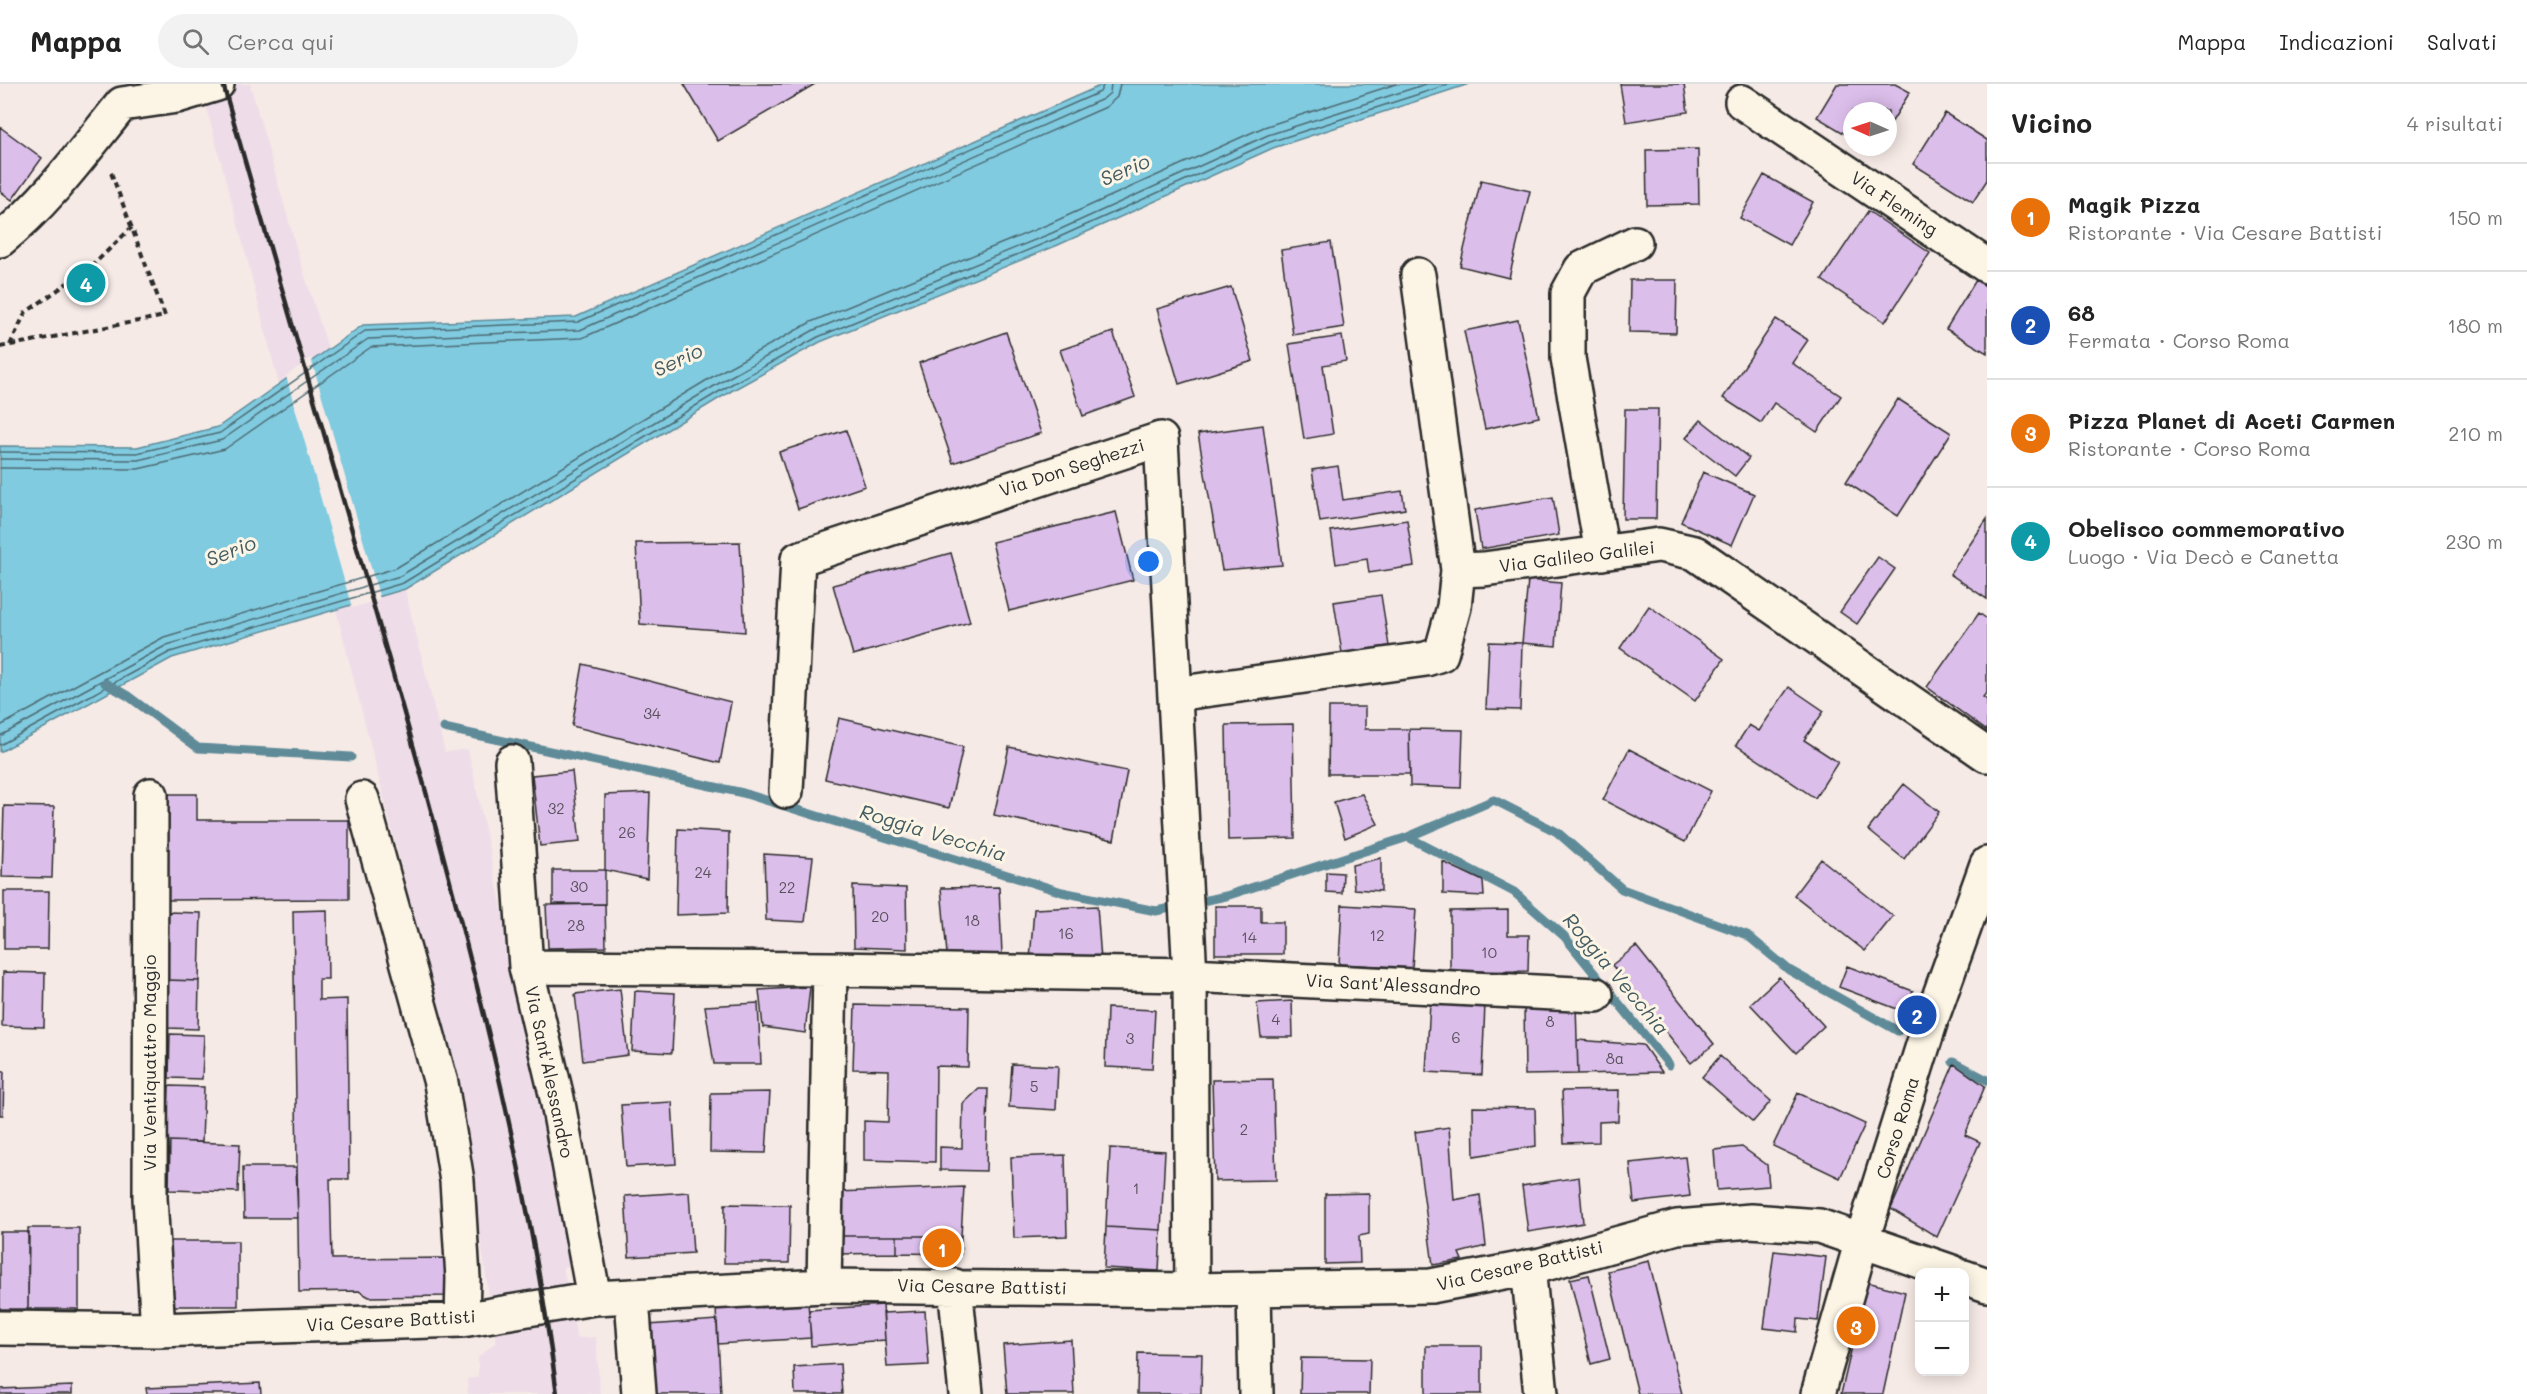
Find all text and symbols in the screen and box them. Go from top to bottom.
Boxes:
search box [158,14,578,68]
text: Mappa [30,23,122,59]
icon: search [179,25,212,58]
text: Cerca qui [227,27,334,56]
text: Mappa [2178,28,2246,55]
text: Indicazioni [2279,28,2394,55]
text: Salvati [2427,28,2497,55]
north arrow [1843,102,1897,156]
text: Vicino [2011,106,2092,140]
text: 4 risultati [2407,110,2503,136]
water label: Serio [1096,147,1154,191]
street label: Via Fleming [1846,165,1943,241]
text: Magik Pizza [2068,190,2200,219]
text: 1 [2026,204,2035,230]
text: 150 m [2448,204,2503,230]
text: Ristorante · Via Cesare Battisti [2068,219,2382,245]
pin: 4 [66,260,106,306]
text: 68 [2068,298,2095,327]
text: 2 [2025,312,2036,338]
text: 180 m [2447,312,2503,338]
text: Fermata · Corso Roma [2068,327,2290,353]
water label: Serio [649,336,707,382]
text: Pizza Planet di Aceti Carmen [2068,406,2395,435]
text: 3 [2025,420,2037,446]
text: 210 m [2448,420,2503,446]
street label: Via Don Seghezzi [996,432,1147,502]
text: Ristorante · Corso Roma [2068,435,2311,461]
text: Obelisco commemorativo [2068,514,2345,543]
text: 4 [2024,528,2037,554]
text: 230 m [2445,528,2503,554]
water label: Serio [202,529,260,571]
street label: Via Galileo Galilei [1498,535,1656,577]
text: Luogo · Via Decò e Canetta [2068,543,2339,569]
your location [1134,547,1163,576]
house number: 34 [643,703,661,723]
water label: Roggia Vecchia [857,797,1010,867]
house number: 32 [547,798,565,818]
house number: 26 [618,822,636,842]
house number: 24 [694,862,712,882]
house number: 30 [570,876,588,896]
house number: 22 [779,877,795,897]
house number: 20 [871,906,889,926]
water label: Roggia Vecchia [1558,907,1676,1040]
house number: 18 [964,910,980,930]
house number: 28 [567,915,585,935]
house number: 16 [1058,923,1074,943]
house number: 12 [1369,925,1385,945]
house number: 14 [1241,927,1257,947]
house number: 10 [1481,942,1497,962]
street label: Via Ventiquattro Maggio [137,954,161,1171]
street label: Via Sant'Alessandro [1305,967,1481,1001]
street label: Via Sant'Alessandro [520,984,580,1160]
pin: 2 [1898,992,1936,1038]
house number: 4 [1272,1009,1281,1029]
house number: 8 [1545,1011,1555,1031]
house number: 6 [1451,1027,1461,1047]
house number: 3 [1126,1028,1135,1048]
house number: 8a [1606,1048,1624,1068]
street label: Corso Roma [1870,1074,1924,1182]
house number: 5 [1030,1076,1038,1096]
house number: 2 [1240,1119,1248,1139]
house number: 1 [1133,1178,1139,1198]
pin: 1 [922,1226,962,1270]
street label: Via Cesare Battisti [1434,1234,1605,1296]
map controls [1915,1268,1969,1376]
button: + [1915,1268,1969,1322]
street label: Via Cesare Battisti [897,1273,1067,1299]
street label: Via Cesare Battisti [305,1304,476,1336]
pin: 3 [1836,1304,1876,1348]
button: − [1915,1322,1969,1376]

